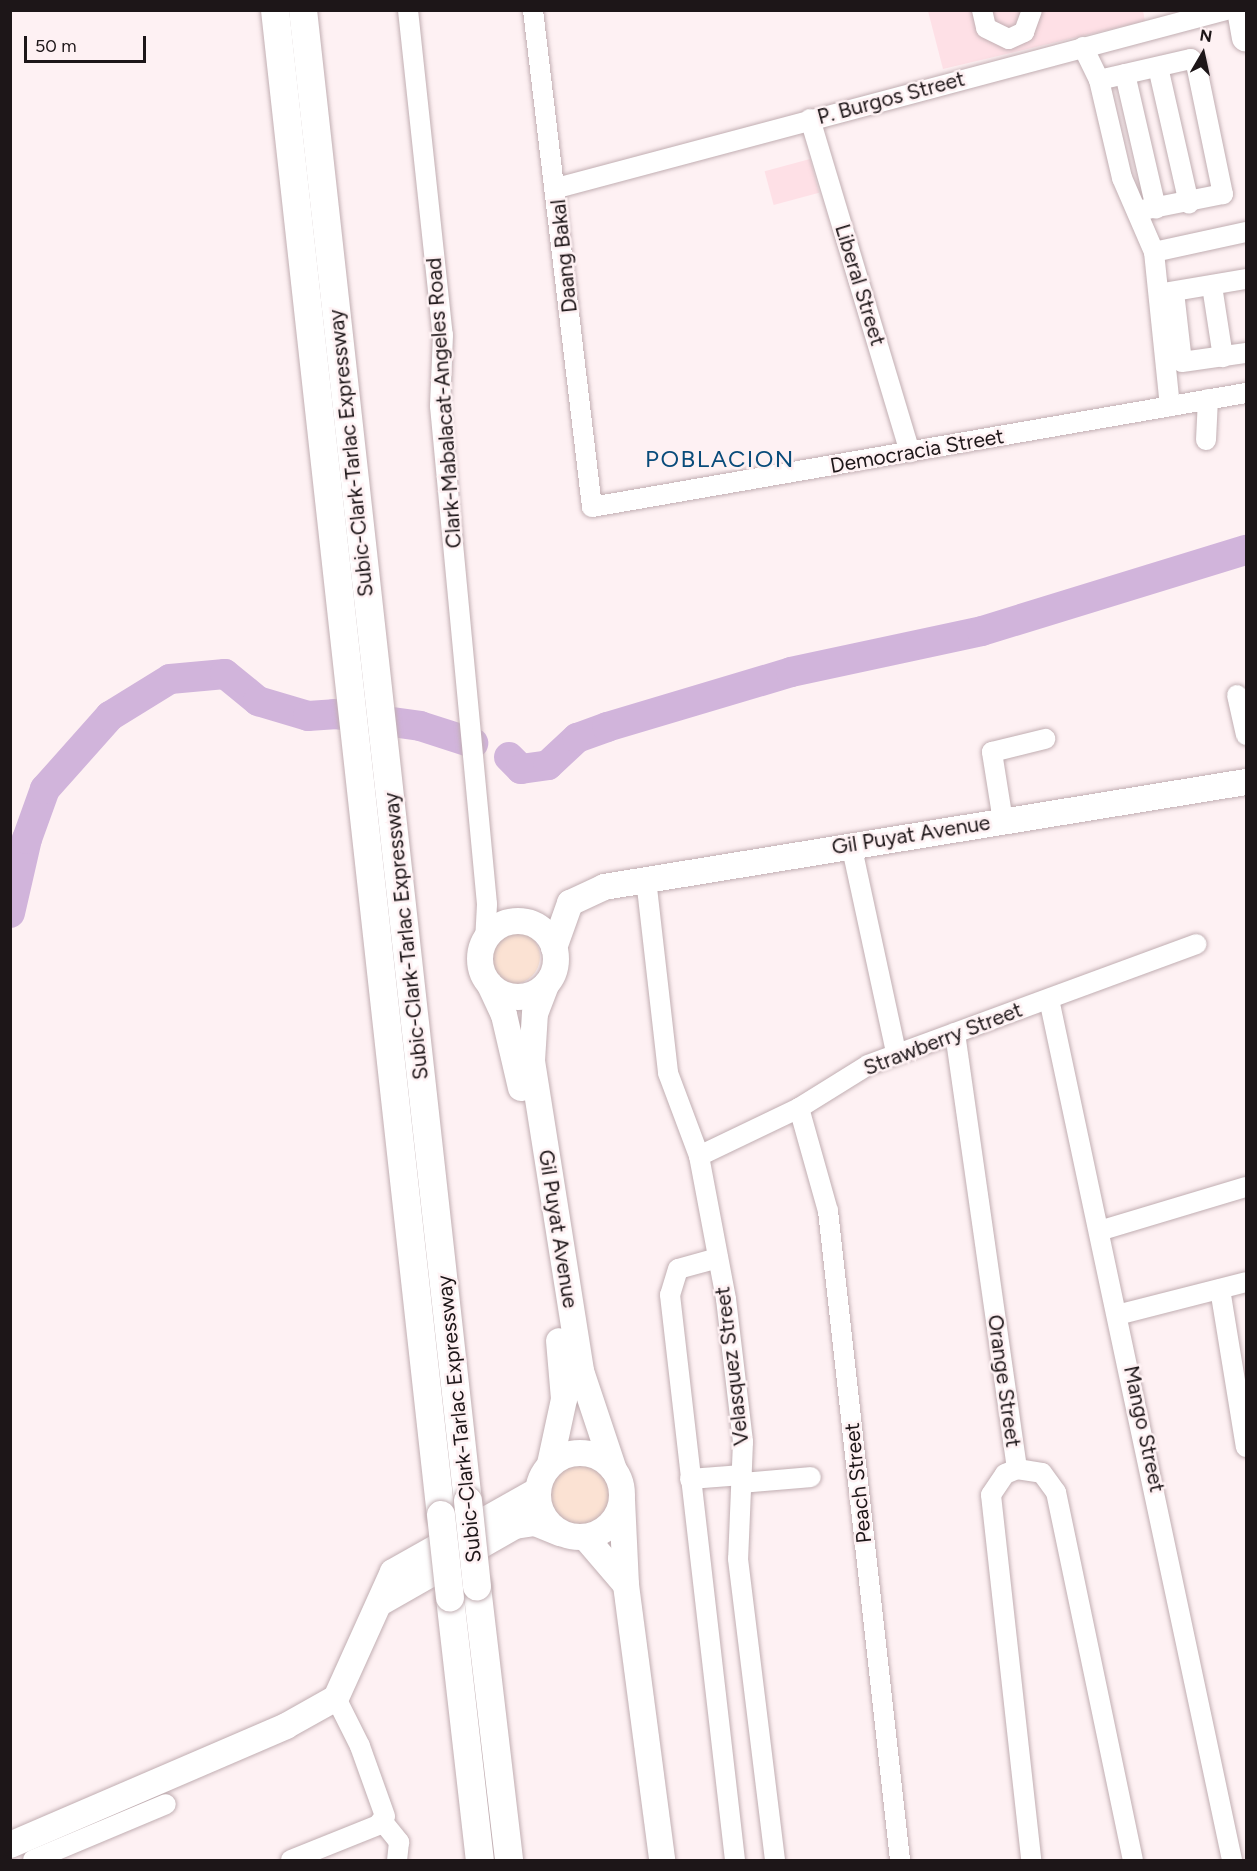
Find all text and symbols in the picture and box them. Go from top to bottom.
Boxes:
scale bar [27,24,148,62]
north arrow [1173,24,1233,84]
text: N [1198,25,1213,46]
text: 50 m [35,35,77,57]
street label: P. Burgos Street [815,66,967,130]
street label: Daang Bakal [546,198,582,314]
street label: Liberal Street [830,221,890,349]
street label: Clark-Mabalacat-Angeles Road [421,257,467,549]
street label: Subic-Clark-Tarlac Expressway [323,308,379,598]
street label: Democracia Street [828,423,1006,479]
district label: POBLACION [645,445,795,473]
street label: Subic-Clark-Tarlac Expressway [378,791,434,1081]
street label: Gil Puyat Avenue [830,810,992,860]
street label: Strawberry Street [860,997,1026,1081]
street label: Gil Puyat Avenue [533,1148,583,1310]
street label: Subic-Clark-Tarlac Expressway [431,1274,487,1564]
street label: Velasquez Street [710,1285,754,1447]
street label: Orange Street [982,1313,1026,1449]
street label: Mango Street [1118,1363,1170,1495]
street label: Peach Street [839,1421,877,1545]

